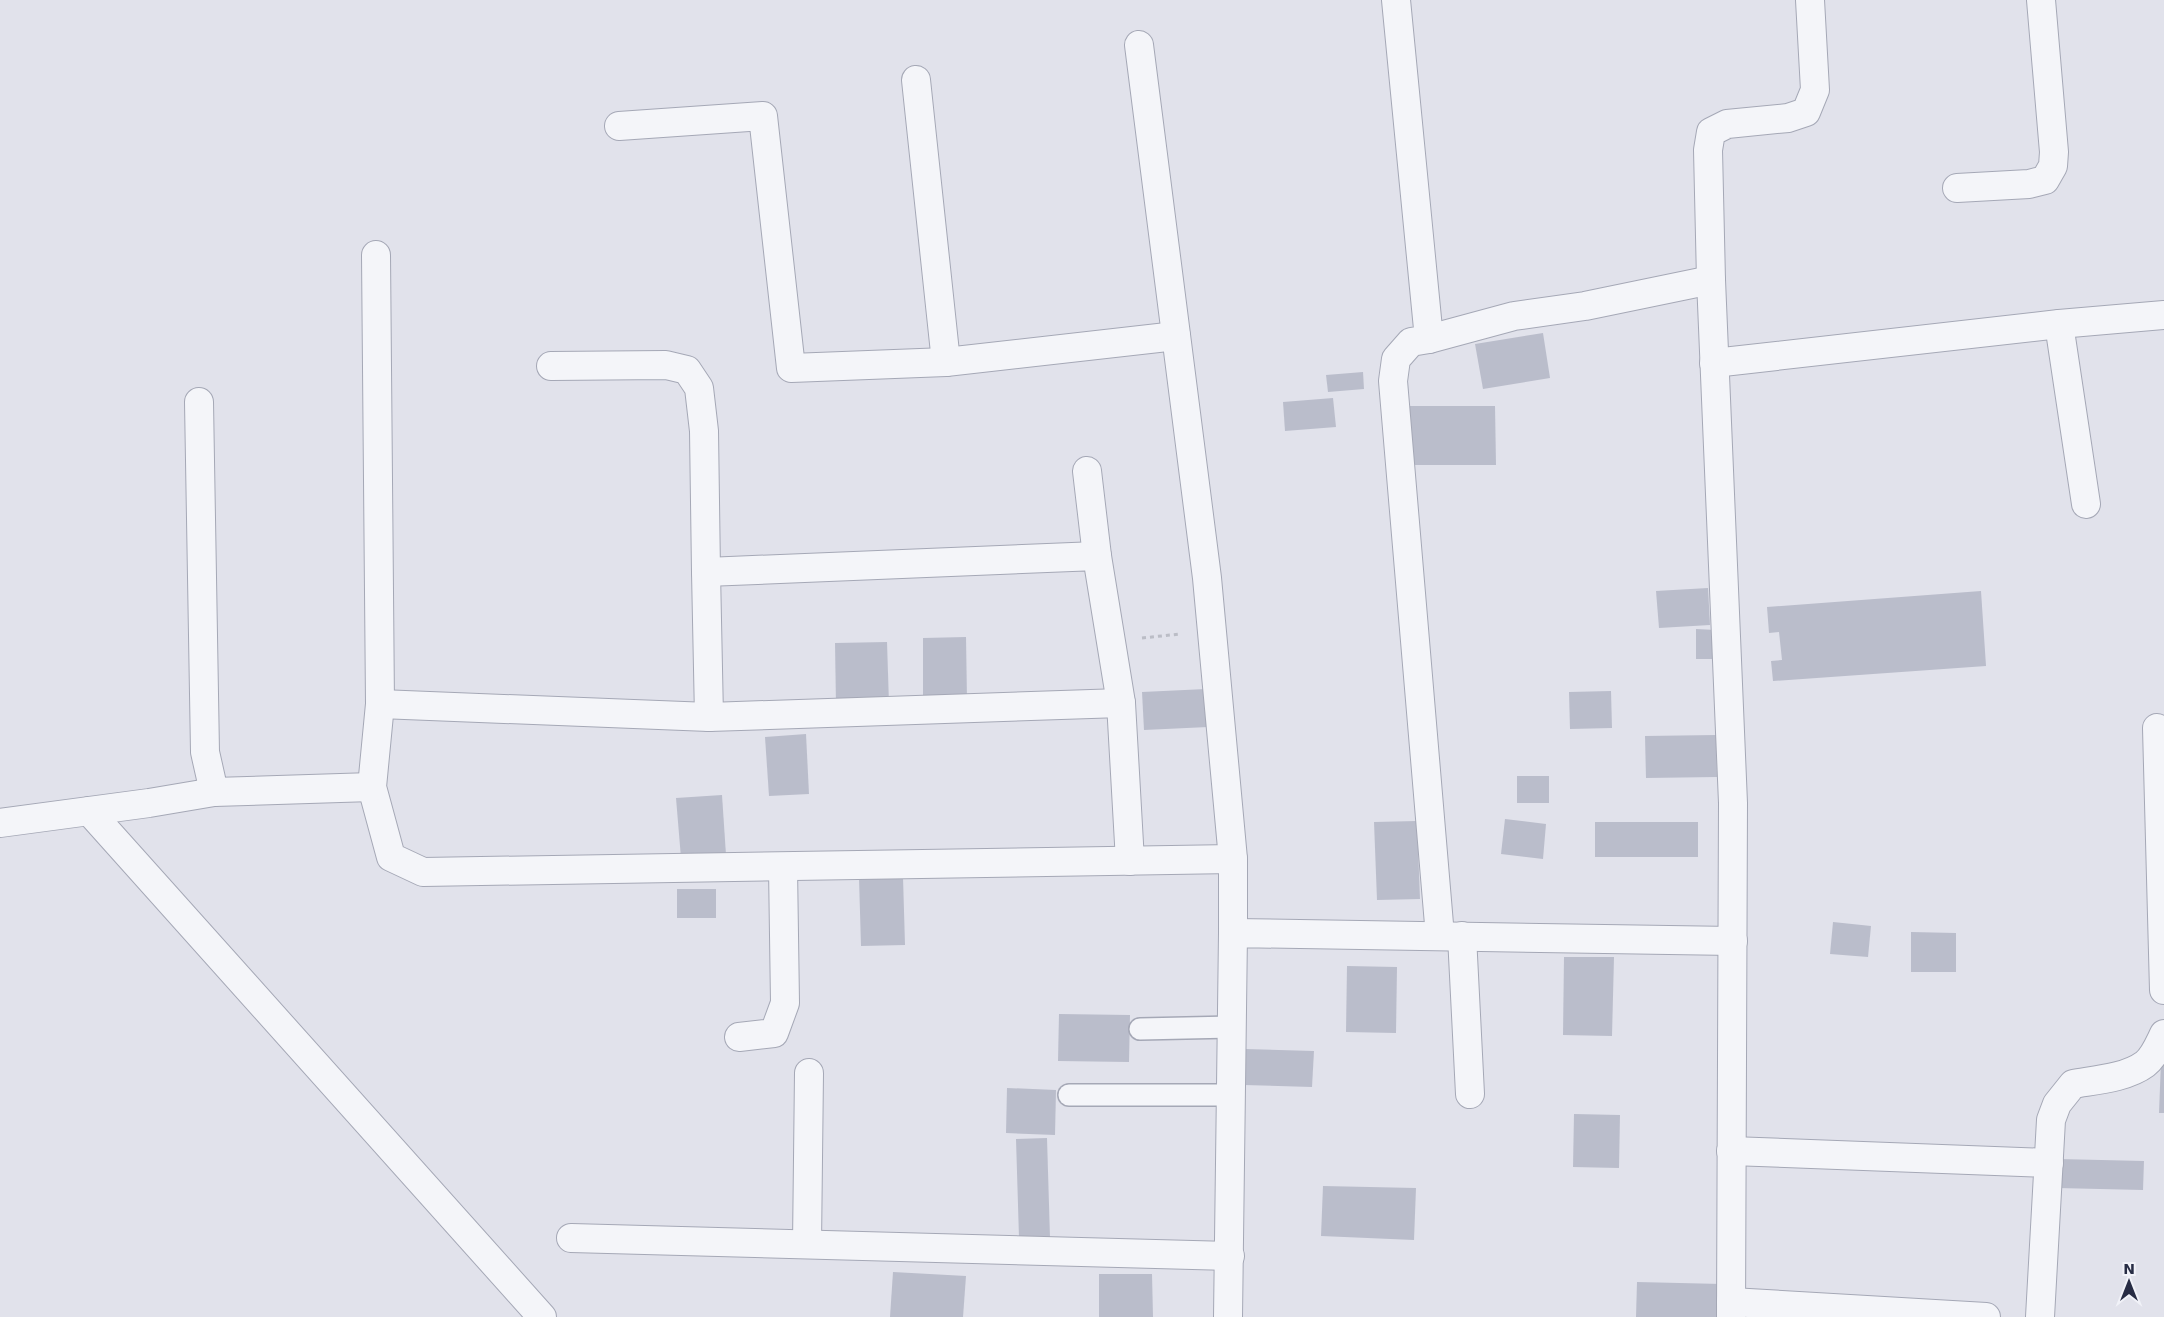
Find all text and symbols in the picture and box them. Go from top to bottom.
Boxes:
north arrow [2104,1257,2154,1307]
text: N [2123,1261,2135,1277]

